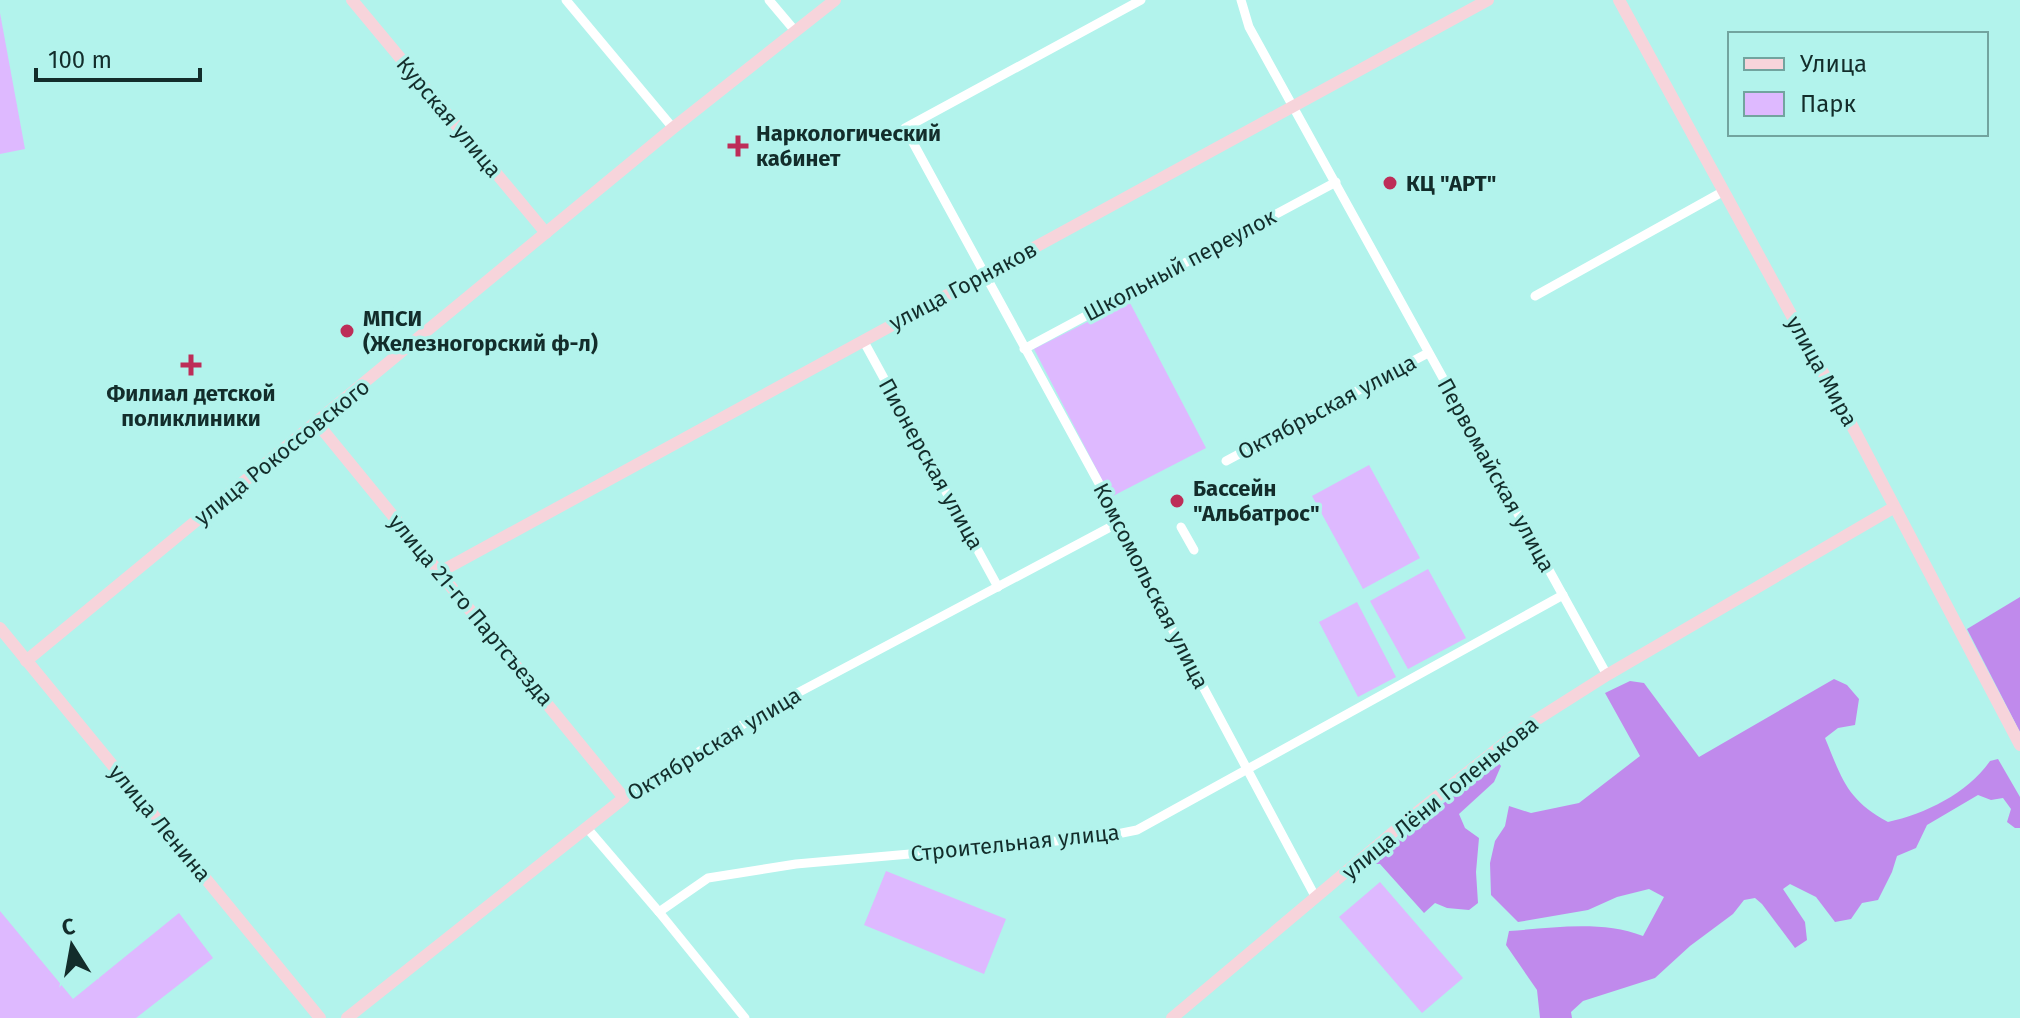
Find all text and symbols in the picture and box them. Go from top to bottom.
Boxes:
scale bar [36,32,200,82]
legend [1728,32,1988,136]
text: 100 m [48,46,112,74]
text: Улица [1800,50,1867,78]
street label: Курская улица [391,51,507,183]
text: Парк [1800,90,1857,118]
place label: Наркологический кабинет [756,120,941,172]
marker: Наркологический кабинет [727,135,749,157]
place label: КЦ "АРТ" [1406,170,1496,197]
marker: КЦ "АРТ" [1381,174,1399,192]
street label: Школьный переулок [1079,203,1281,327]
street label: улица Горняков [884,236,1042,336]
place label: МПСИ (Железногорский ф-л) [363,305,598,357]
street label: улица Мира [1781,311,1863,431]
marker: МПСИ (Железногорский ф-л) [338,322,356,340]
street label: Октябрьская улица [1233,349,1421,465]
marker: Филиал детской поликлиники [180,354,202,376]
street label: улица Рокоссовского [189,373,375,531]
street label: Первомайская улица [1431,373,1561,577]
street label: Пионерская улица [873,374,989,554]
place label: Филиал детской поликлиники [107,380,275,432]
place label: Бассейн "Альбатрос" [1193,475,1320,527]
street label: Комсомольская улица [1087,479,1215,693]
marker: Бассейн "Альбатрос" [1168,492,1186,510]
street label: улица 21-го Партсъезда [383,509,559,711]
street label: Октябрьская улица [622,681,806,807]
street label: улица Лёни Голенькова [1336,711,1544,885]
street label: улица Ленина [103,759,217,887]
street label: Строительная улица [909,819,1121,867]
north arrow [32,906,112,986]
text: С [59,912,77,941]

